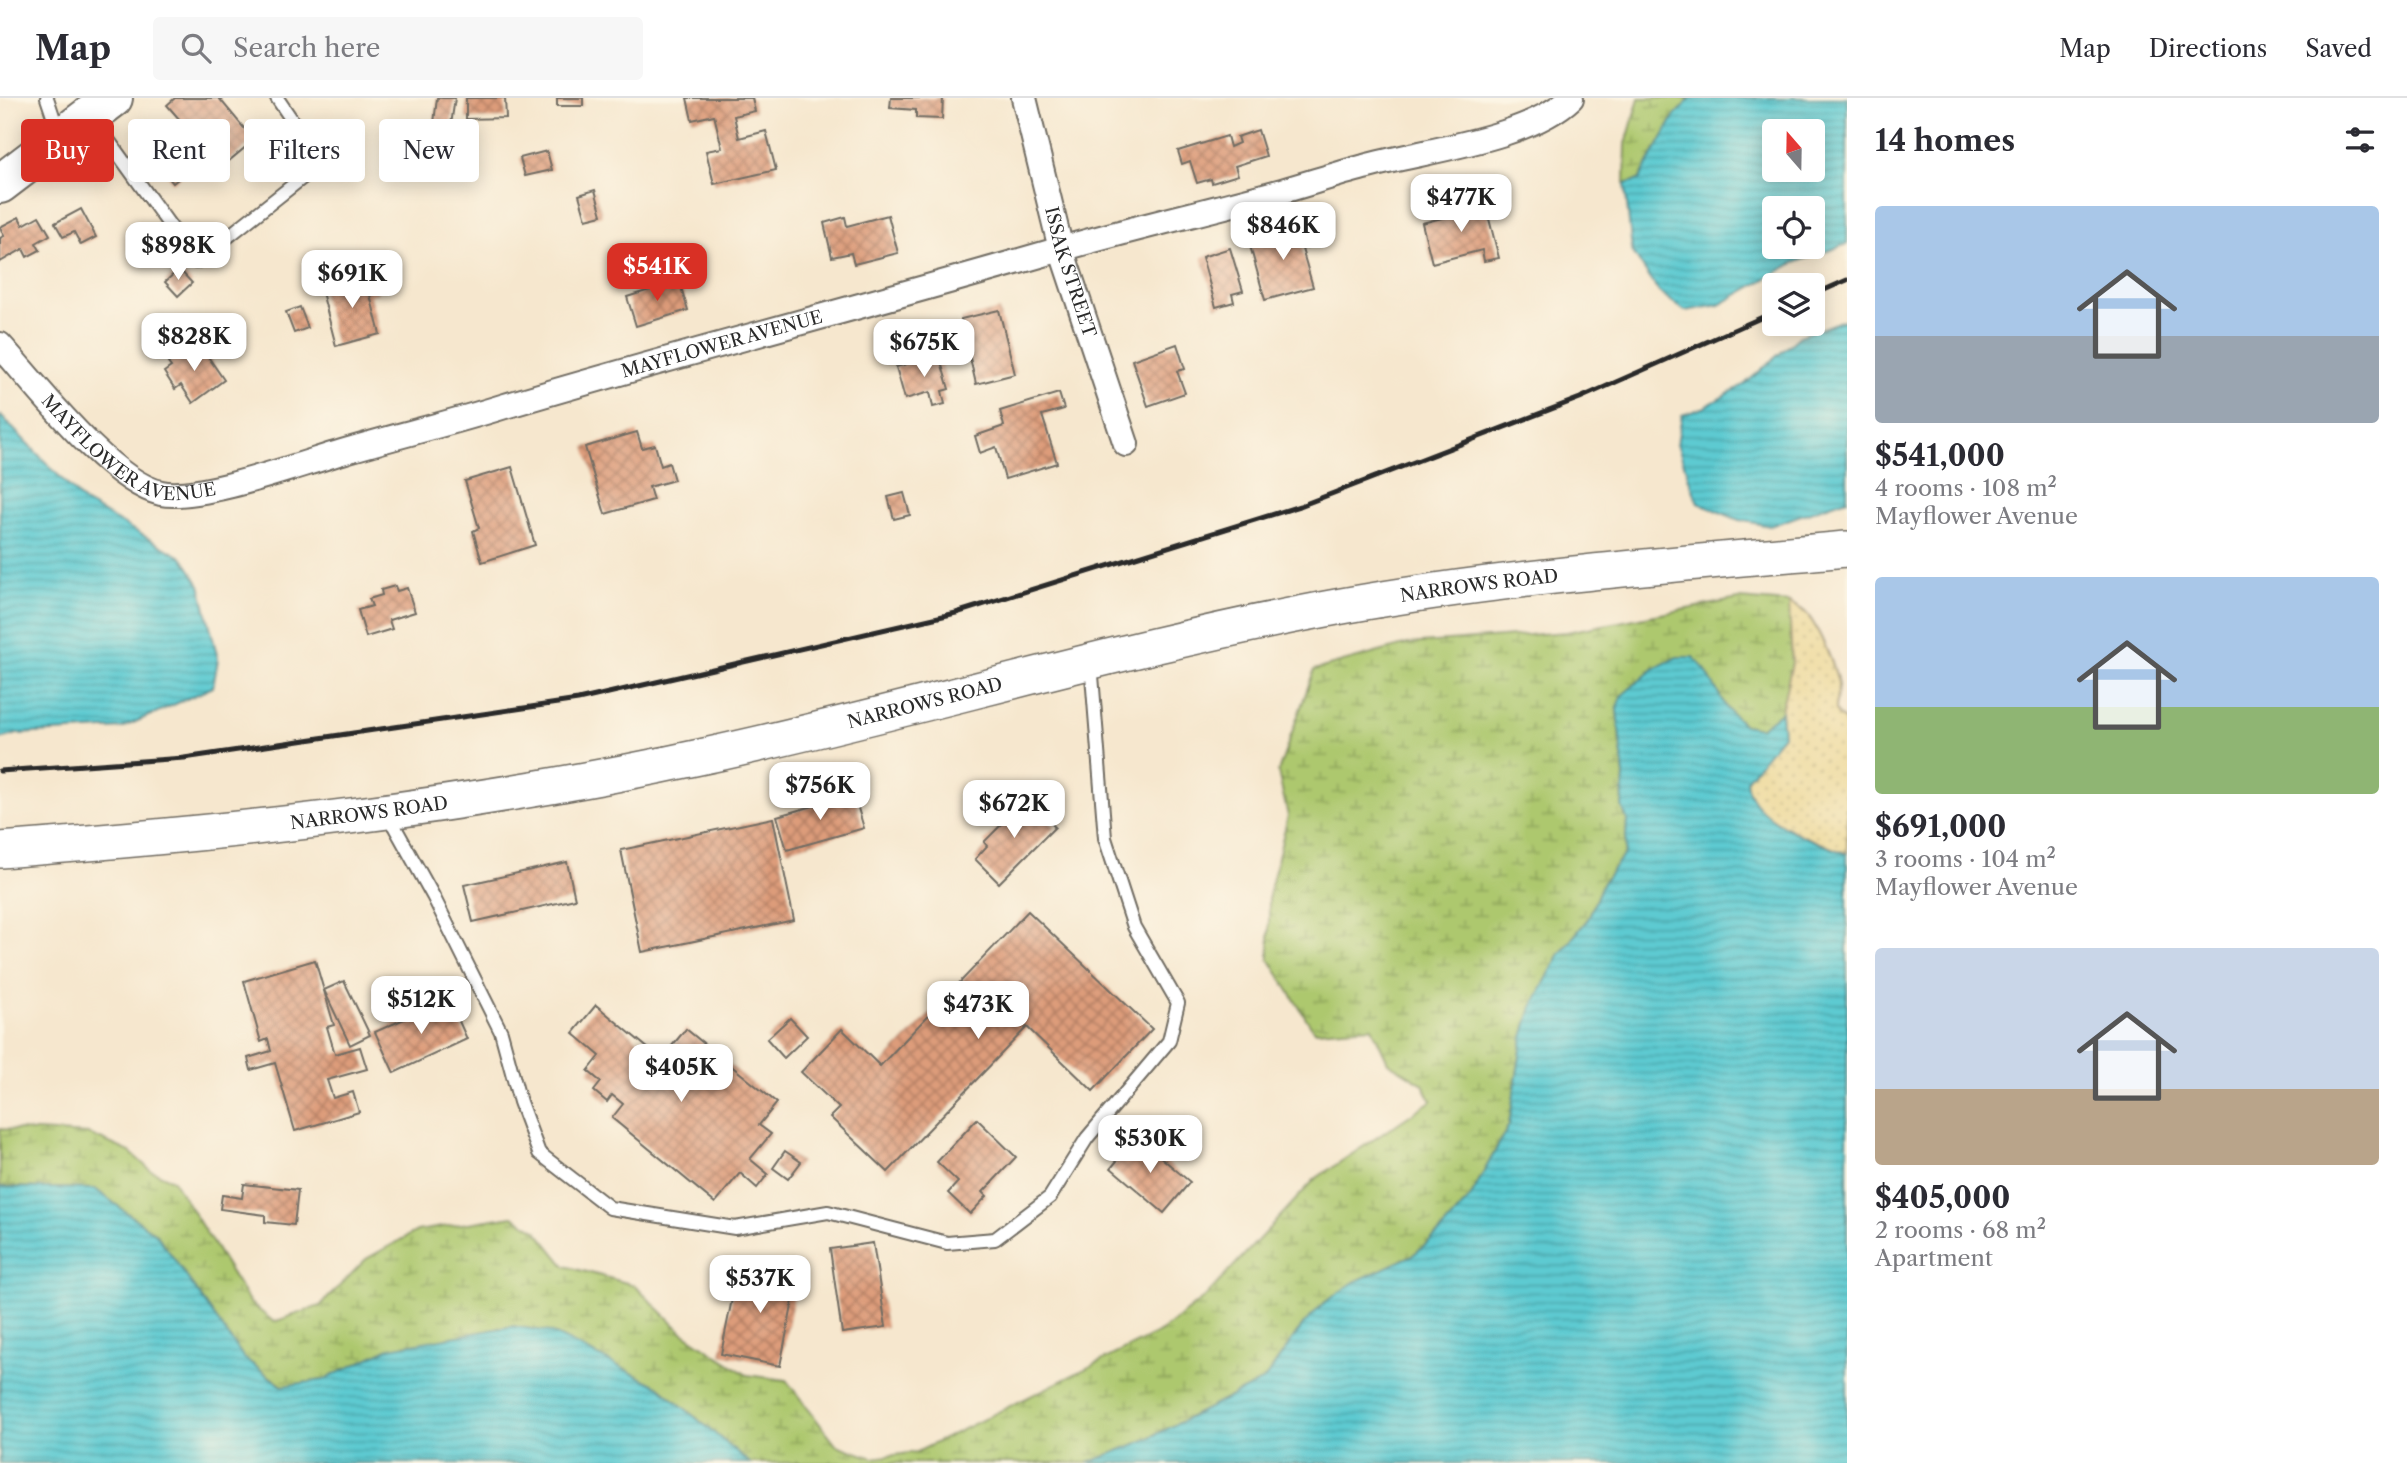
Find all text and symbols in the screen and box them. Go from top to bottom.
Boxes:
search box [153,17,643,80]
text: Map [35,28,111,69]
icon: search [177,29,215,67]
text: Search here [233,32,380,64]
text: Map [2059,34,2111,63]
text: Directions [2149,34,2267,63]
text: Saved [2305,34,2372,63]
chip: Buy [21,119,114,182]
chip: Rent [128,119,230,182]
chip: Filters [244,119,365,182]
chip: New [379,119,479,182]
north arrow [1762,119,1825,182]
map controls [1762,119,1825,336]
icon: filters [2341,121,2379,159]
text: 14 homes [1875,122,2015,159]
pin: $477K [1412,174,1510,234]
text: $477K [1427,183,1495,211]
button: locate [1762,196,1825,259]
pin: $846K [1234,202,1332,262]
street label: ISSAK STREET [1040,204,1101,341]
text: $846K [1247,211,1319,239]
pin: $898K [129,222,227,282]
text: $898K [141,231,215,259]
pin: $541K [608,244,706,303]
pin: $691K [303,250,401,310]
icon: home [2064,251,2190,377]
text: $541K [623,252,691,280]
text: $691K [317,259,387,287]
button: layers [1762,273,1825,336]
street label: MAYFLOWER AVENUE [619,306,825,383]
pin: $828K [145,314,243,373]
pin: $675K [875,320,973,379]
text: $828K [157,322,231,350]
text: $675K [889,328,959,356]
street label: MAYFLOWER AVENUE [37,390,218,505]
text: $541,000 [1875,437,2005,474]
text: 4 rooms · 108 m² [1875,474,2057,502]
text: Mayflower Avenue [1875,502,2078,530]
street label: NARROWS ROAD [1399,565,1559,607]
icon: home [2064,622,2190,748]
street label: NARROWS ROAD [845,673,1005,733]
pin: $756K [771,762,869,822]
text: $756K [785,771,855,799]
pin: $672K [965,780,1063,840]
text: $672K [979,789,1049,817]
street label: NARROWS ROAD [289,792,449,834]
text: $691,000 [1875,808,2006,845]
text: 3 rooms · 104 m² [1875,845,2056,873]
text: Mayflower Avenue [1875,873,2078,901]
pin: $512K [372,976,470,1036]
pin: $473K [929,982,1027,1041]
text: $512K [387,985,455,1013]
text: $473K [943,990,1013,1018]
icon: home [2064,993,2190,1119]
pin: $405K [632,1044,730,1104]
text: $405K [645,1053,717,1081]
pin: $530K [1101,1116,1199,1175]
text: $530K [1114,1124,1186,1152]
text: $405,000 [1875,1179,2010,1216]
text: 2 rooms · 68 m² [1875,1216,2046,1244]
text: Apartment [1875,1244,1993,1272]
pin: $537K [711,1256,809,1315]
text: $537K [726,1264,794,1292]

